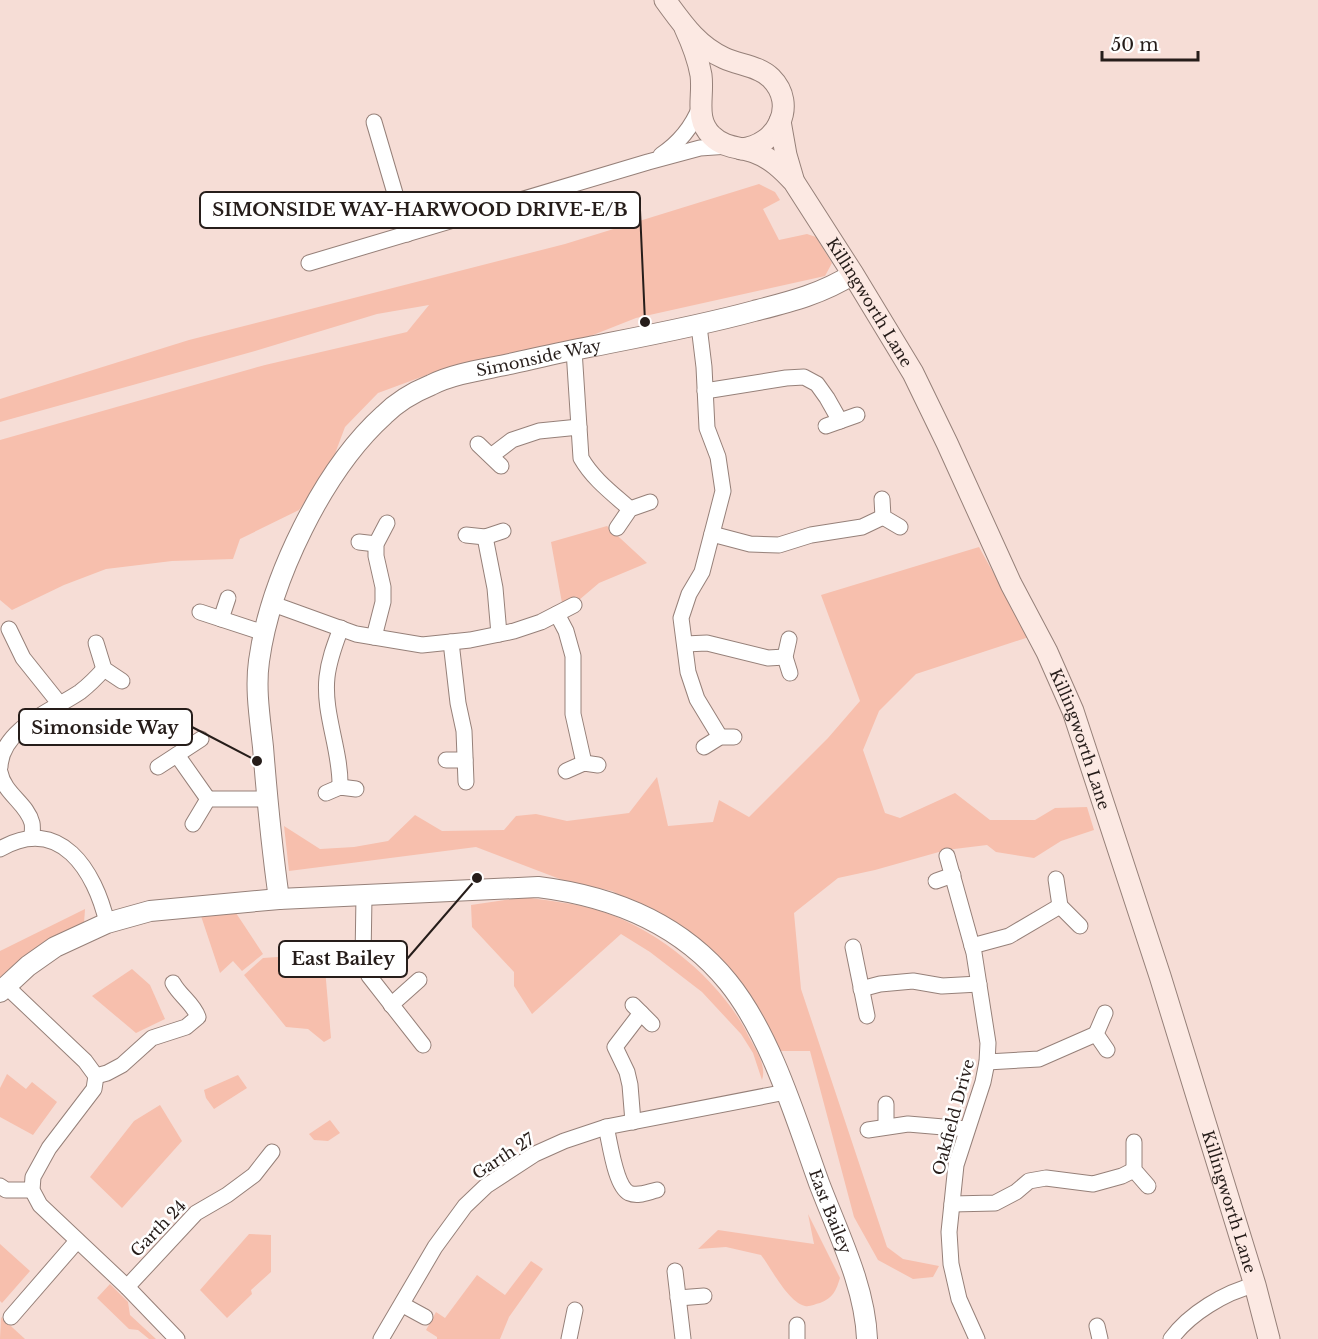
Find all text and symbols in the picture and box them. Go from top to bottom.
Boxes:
scale bar [1102,24,1198,62]
text: 50 m [1111,34,1159,56]
callout: SIMONSIDE WAY-HARWOOD DRIVE-E/B [200,192,640,228]
text: SIMONSIDE WAY-HARWOOD DRIVE-E/B [212,199,628,221]
street label: Killingworth Lane [822,234,917,371]
street label: Simonside Way [474,335,604,381]
street label: Killingworth Lane [1046,666,1115,812]
callout: Simonside Way [19,709,192,745]
text: Simonside Way [31,717,179,739]
callout: East Bailey [279,941,407,977]
text: East Bailey [291,948,395,970]
street label: Oakfield Drive [928,1057,978,1177]
street label: Garth 27 [468,1128,539,1183]
street label: Killingworth Lane [1198,1128,1261,1275]
street label: East Bailey [805,1166,856,1257]
street label: Garth 24 [126,1195,190,1261]

